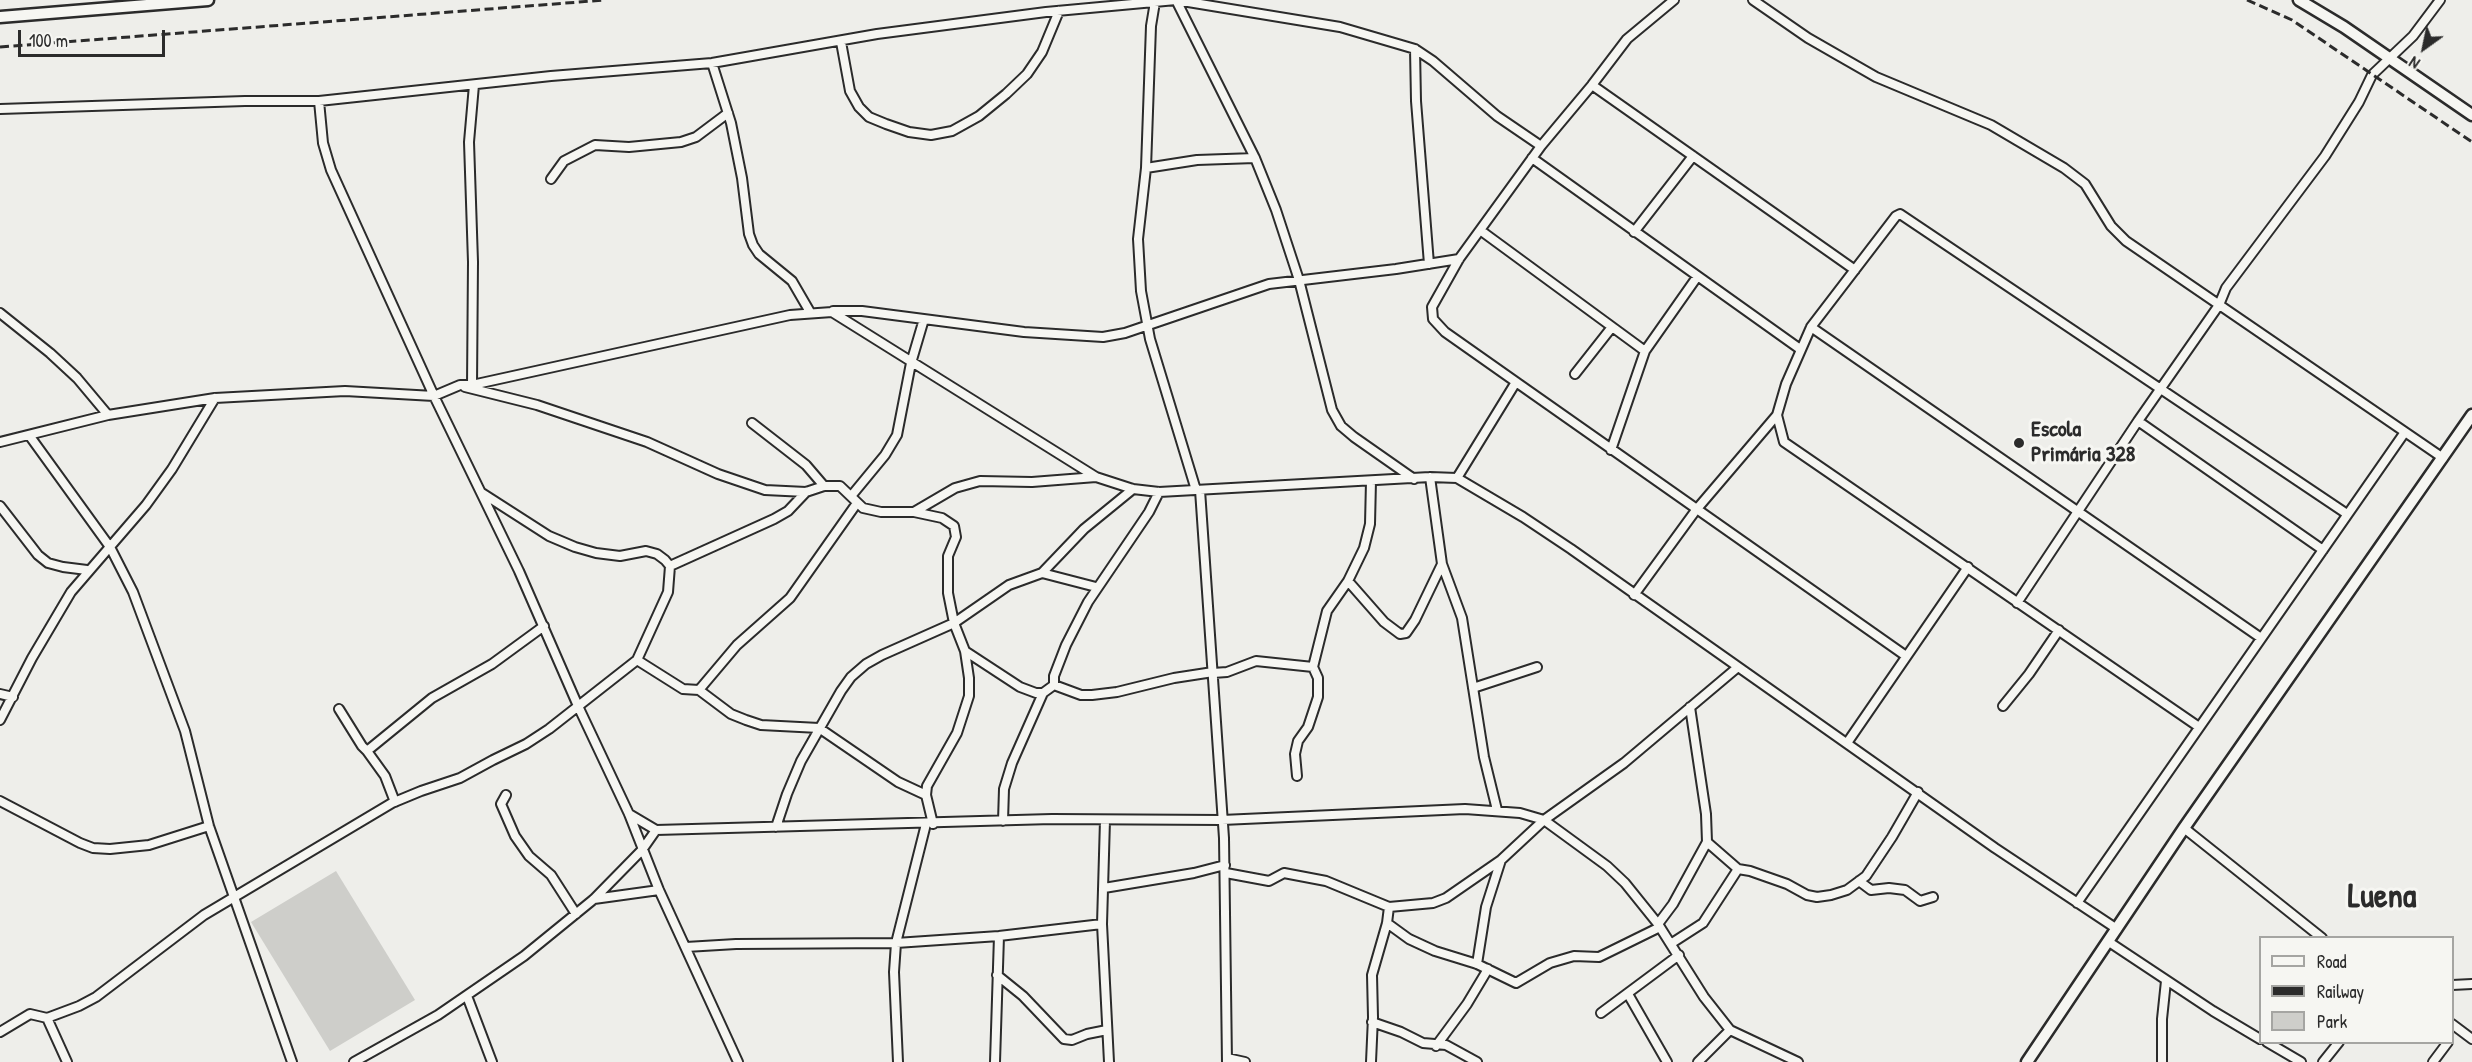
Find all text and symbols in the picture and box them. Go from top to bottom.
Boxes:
scale bar [21,18,168,56]
north arrow [2394,18,2454,78]
text: 100 m [29,28,68,53]
text: N [2405,52,2424,75]
place label: Escola Primária 328 [2031,417,2135,469]
marker: Escola Primária 328 [2012,436,2026,450]
district label: Luena [2348,878,2416,918]
legend [2259,936,2454,1044]
text: Road [2317,949,2347,974]
text: Railway [2317,979,2364,1004]
text: Park [2317,1009,2347,1034]

